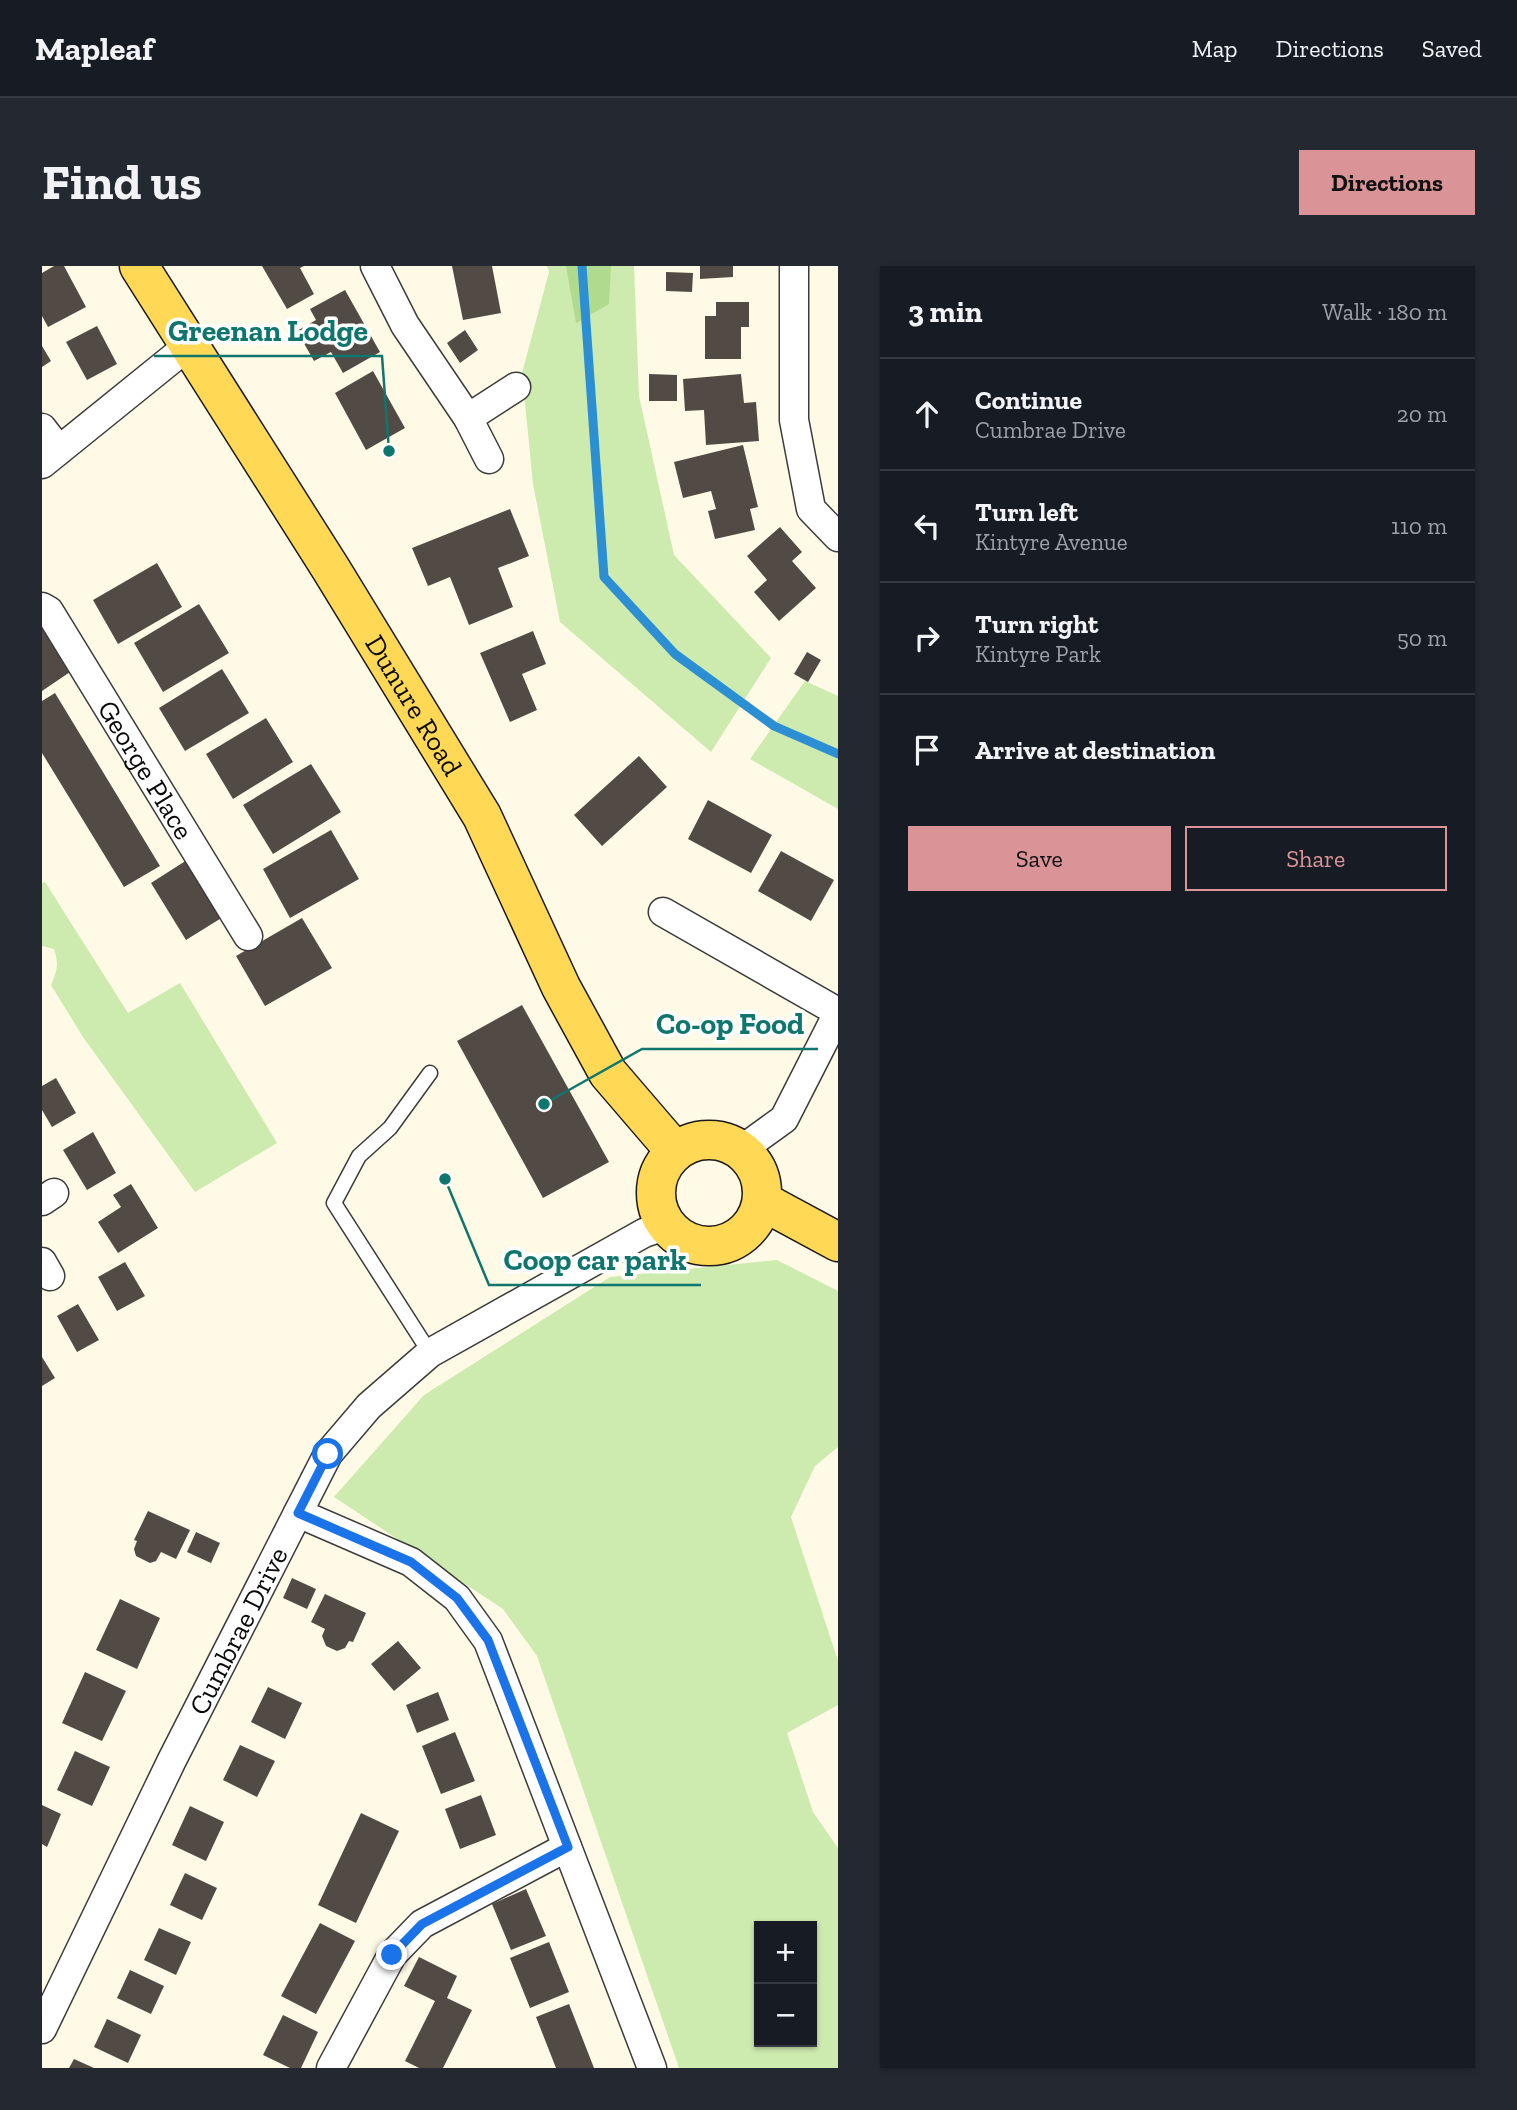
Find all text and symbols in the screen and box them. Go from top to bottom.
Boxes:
text: Mapleaf [35,29,153,68]
text: Map [1192,34,1238,63]
text: Directions [1276,34,1384,63]
text: Saved [1422,34,1482,63]
button: Directions [1299,150,1475,215]
text: Find us [42,153,202,212]
text: 3 min [908,294,983,330]
text: Walk · 180 m [1322,298,1447,326]
callout: Greenan Lodge [154,305,382,356]
text: Greenan Lodge [168,313,368,349]
text: Continue [975,384,1082,416]
icon: ahead [908,395,946,433]
text: 20 m [1397,400,1447,428]
text: Cumbrae Drive [975,416,1126,444]
text: Turn left [975,496,1078,528]
icon: left [908,507,946,545]
text: 110 m [1391,512,1447,540]
text: Kintyre Avenue [975,528,1128,556]
text: Turn right [975,608,1098,640]
icon: right [908,619,946,657]
text: 50 m [1397,624,1447,652]
street label: Dunure Road [359,629,470,781]
text: Kintyre Park [975,640,1101,668]
street label: George Place [91,694,201,845]
icon: arrive [908,731,946,769]
text: Arrive at destination [975,734,1215,766]
button: Save [908,826,1171,891]
button: Share [1185,826,1447,891]
callout: Co-op Food [642,998,818,1049]
text: Co-op Food [656,1006,804,1042]
callout: Coop car park [489,1234,701,1285]
text: Coop car park [503,1242,687,1278]
route start [312,1438,343,1469]
street label: Cumbrae Drive [182,1541,294,1720]
map controls [754,1921,817,2047]
button: + [754,1921,817,1984]
route end [376,1939,407,1970]
button: − [754,1984,817,2047]

